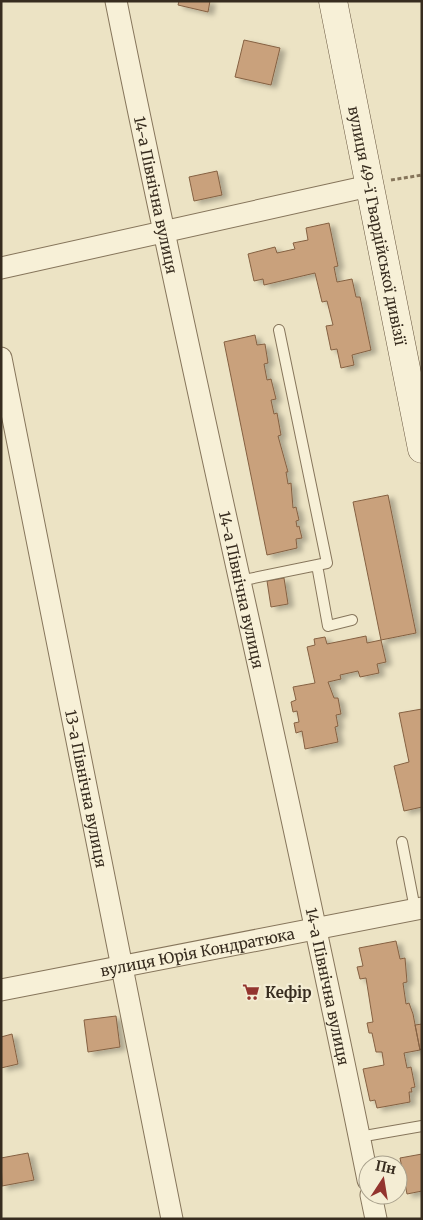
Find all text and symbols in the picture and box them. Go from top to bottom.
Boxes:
street label: вулиця 49-ї Гвардійської дивізії [345,104,411,347]
street label: 14-а Північна вулиця [130,114,182,276]
street label: 14-а Північна вулиця [215,509,268,670]
street label: 13-а Північна вулиця [62,708,111,869]
street label: 14-а Північна вулиця [302,906,354,1067]
street label: вулиця Юрія Кондратюка [98,924,296,980]
supermarket icon: Кефір [241,982,261,1002]
place label: Кефір [265,983,312,1002]
north arrow [358,1155,408,1205]
text: Пн [374,1156,398,1178]

